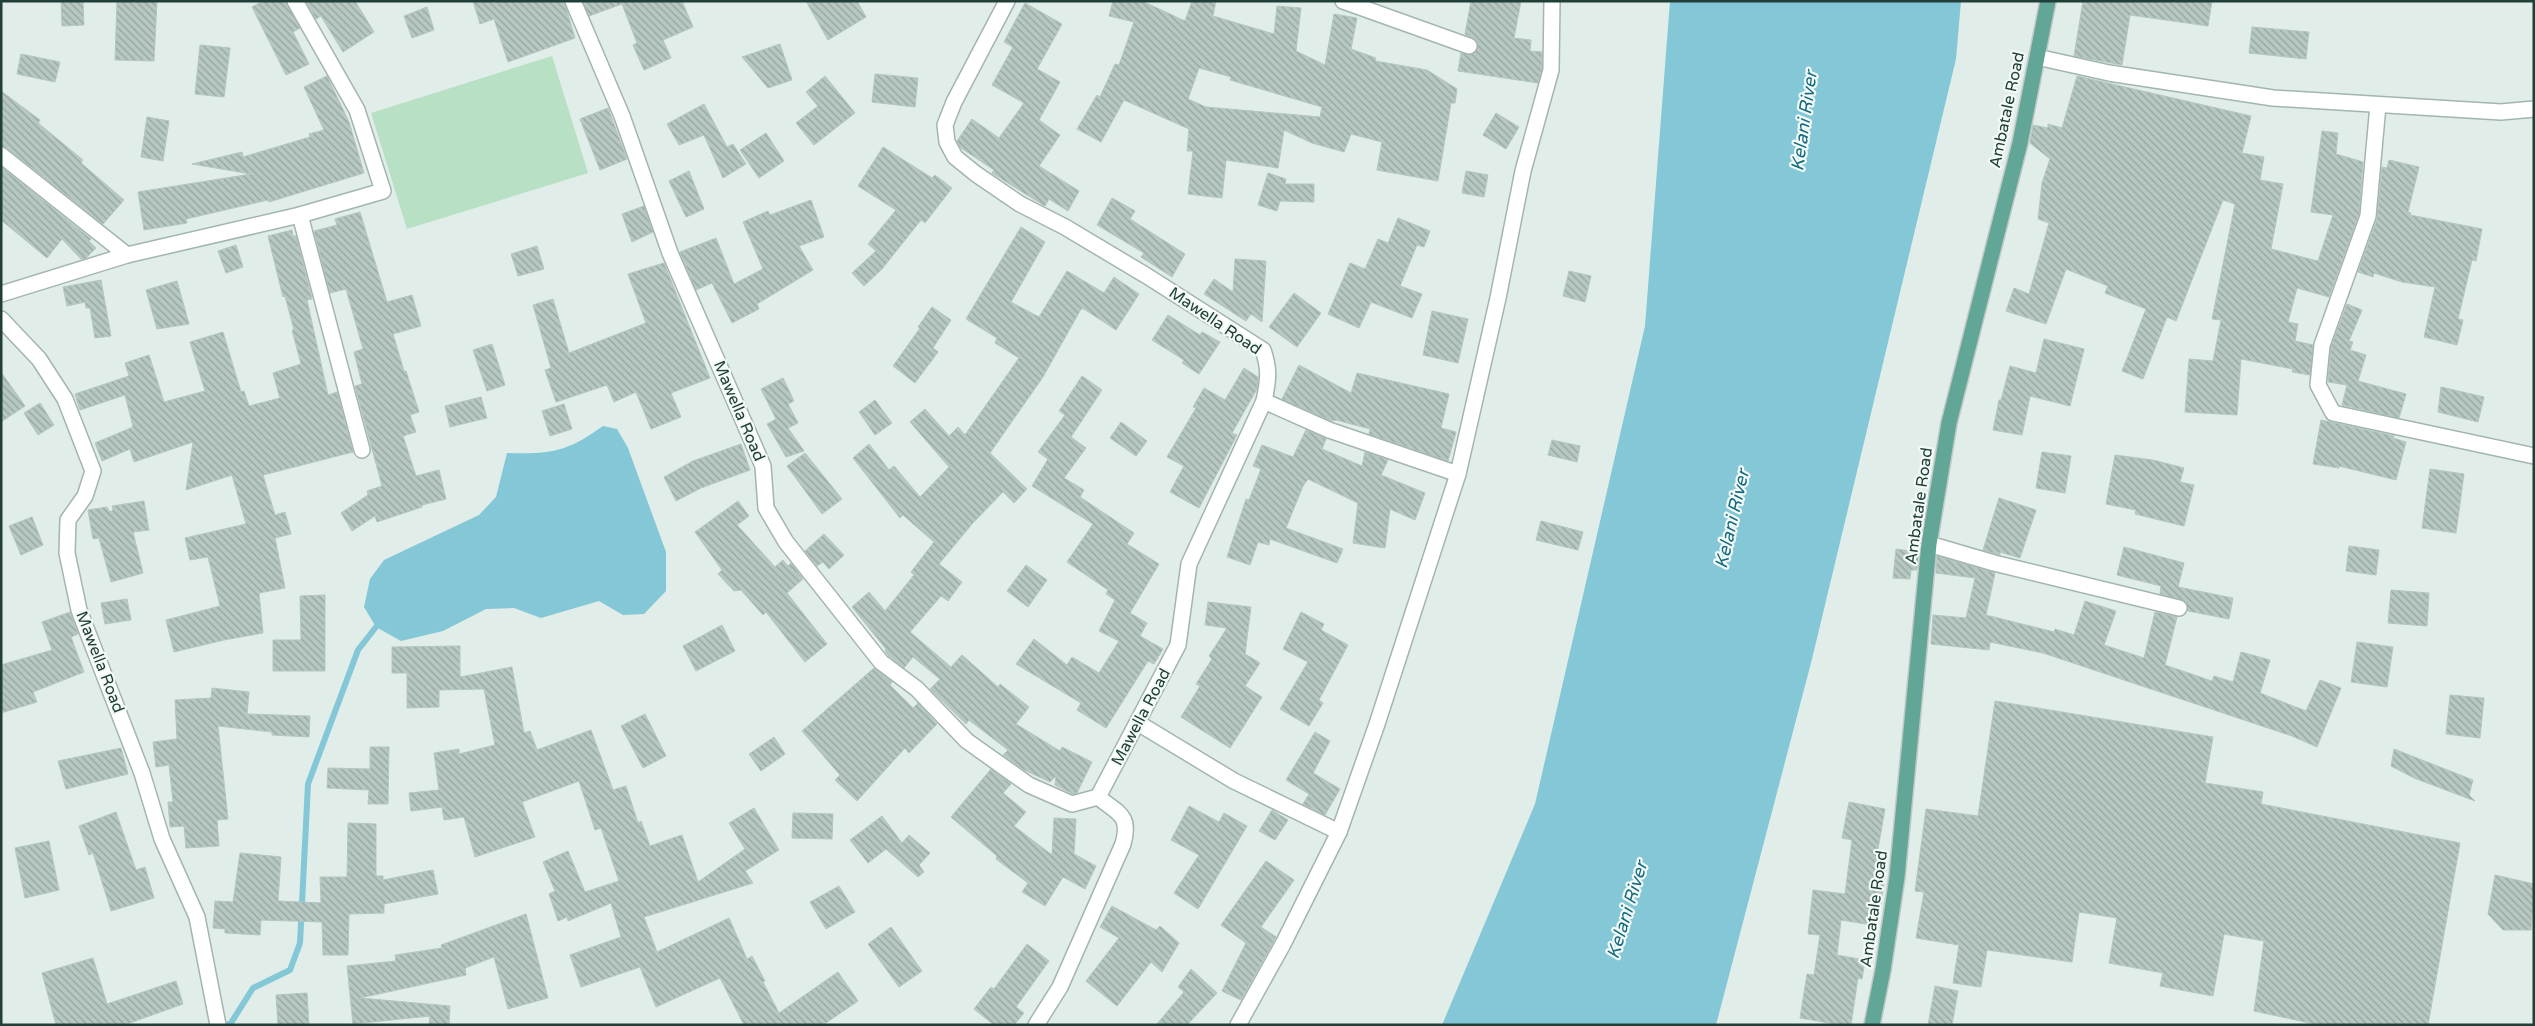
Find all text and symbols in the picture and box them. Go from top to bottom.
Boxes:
street label: Ambatale Road [1985,50,2029,170]
water label: Kelani River [1786,67,1822,172]
street label: Mawella Road [1165,283,1265,359]
street label: Mawella Road [709,358,769,464]
street label: Ambatale Road [1901,446,1937,566]
water label: Kelani River [1710,465,1755,571]
street label: Mawella Road [71,608,129,716]
street label: Mawella Road [1107,665,1175,769]
street label: Ambatale Road [1856,849,1892,969]
water label: Kelani River [1602,857,1653,961]

